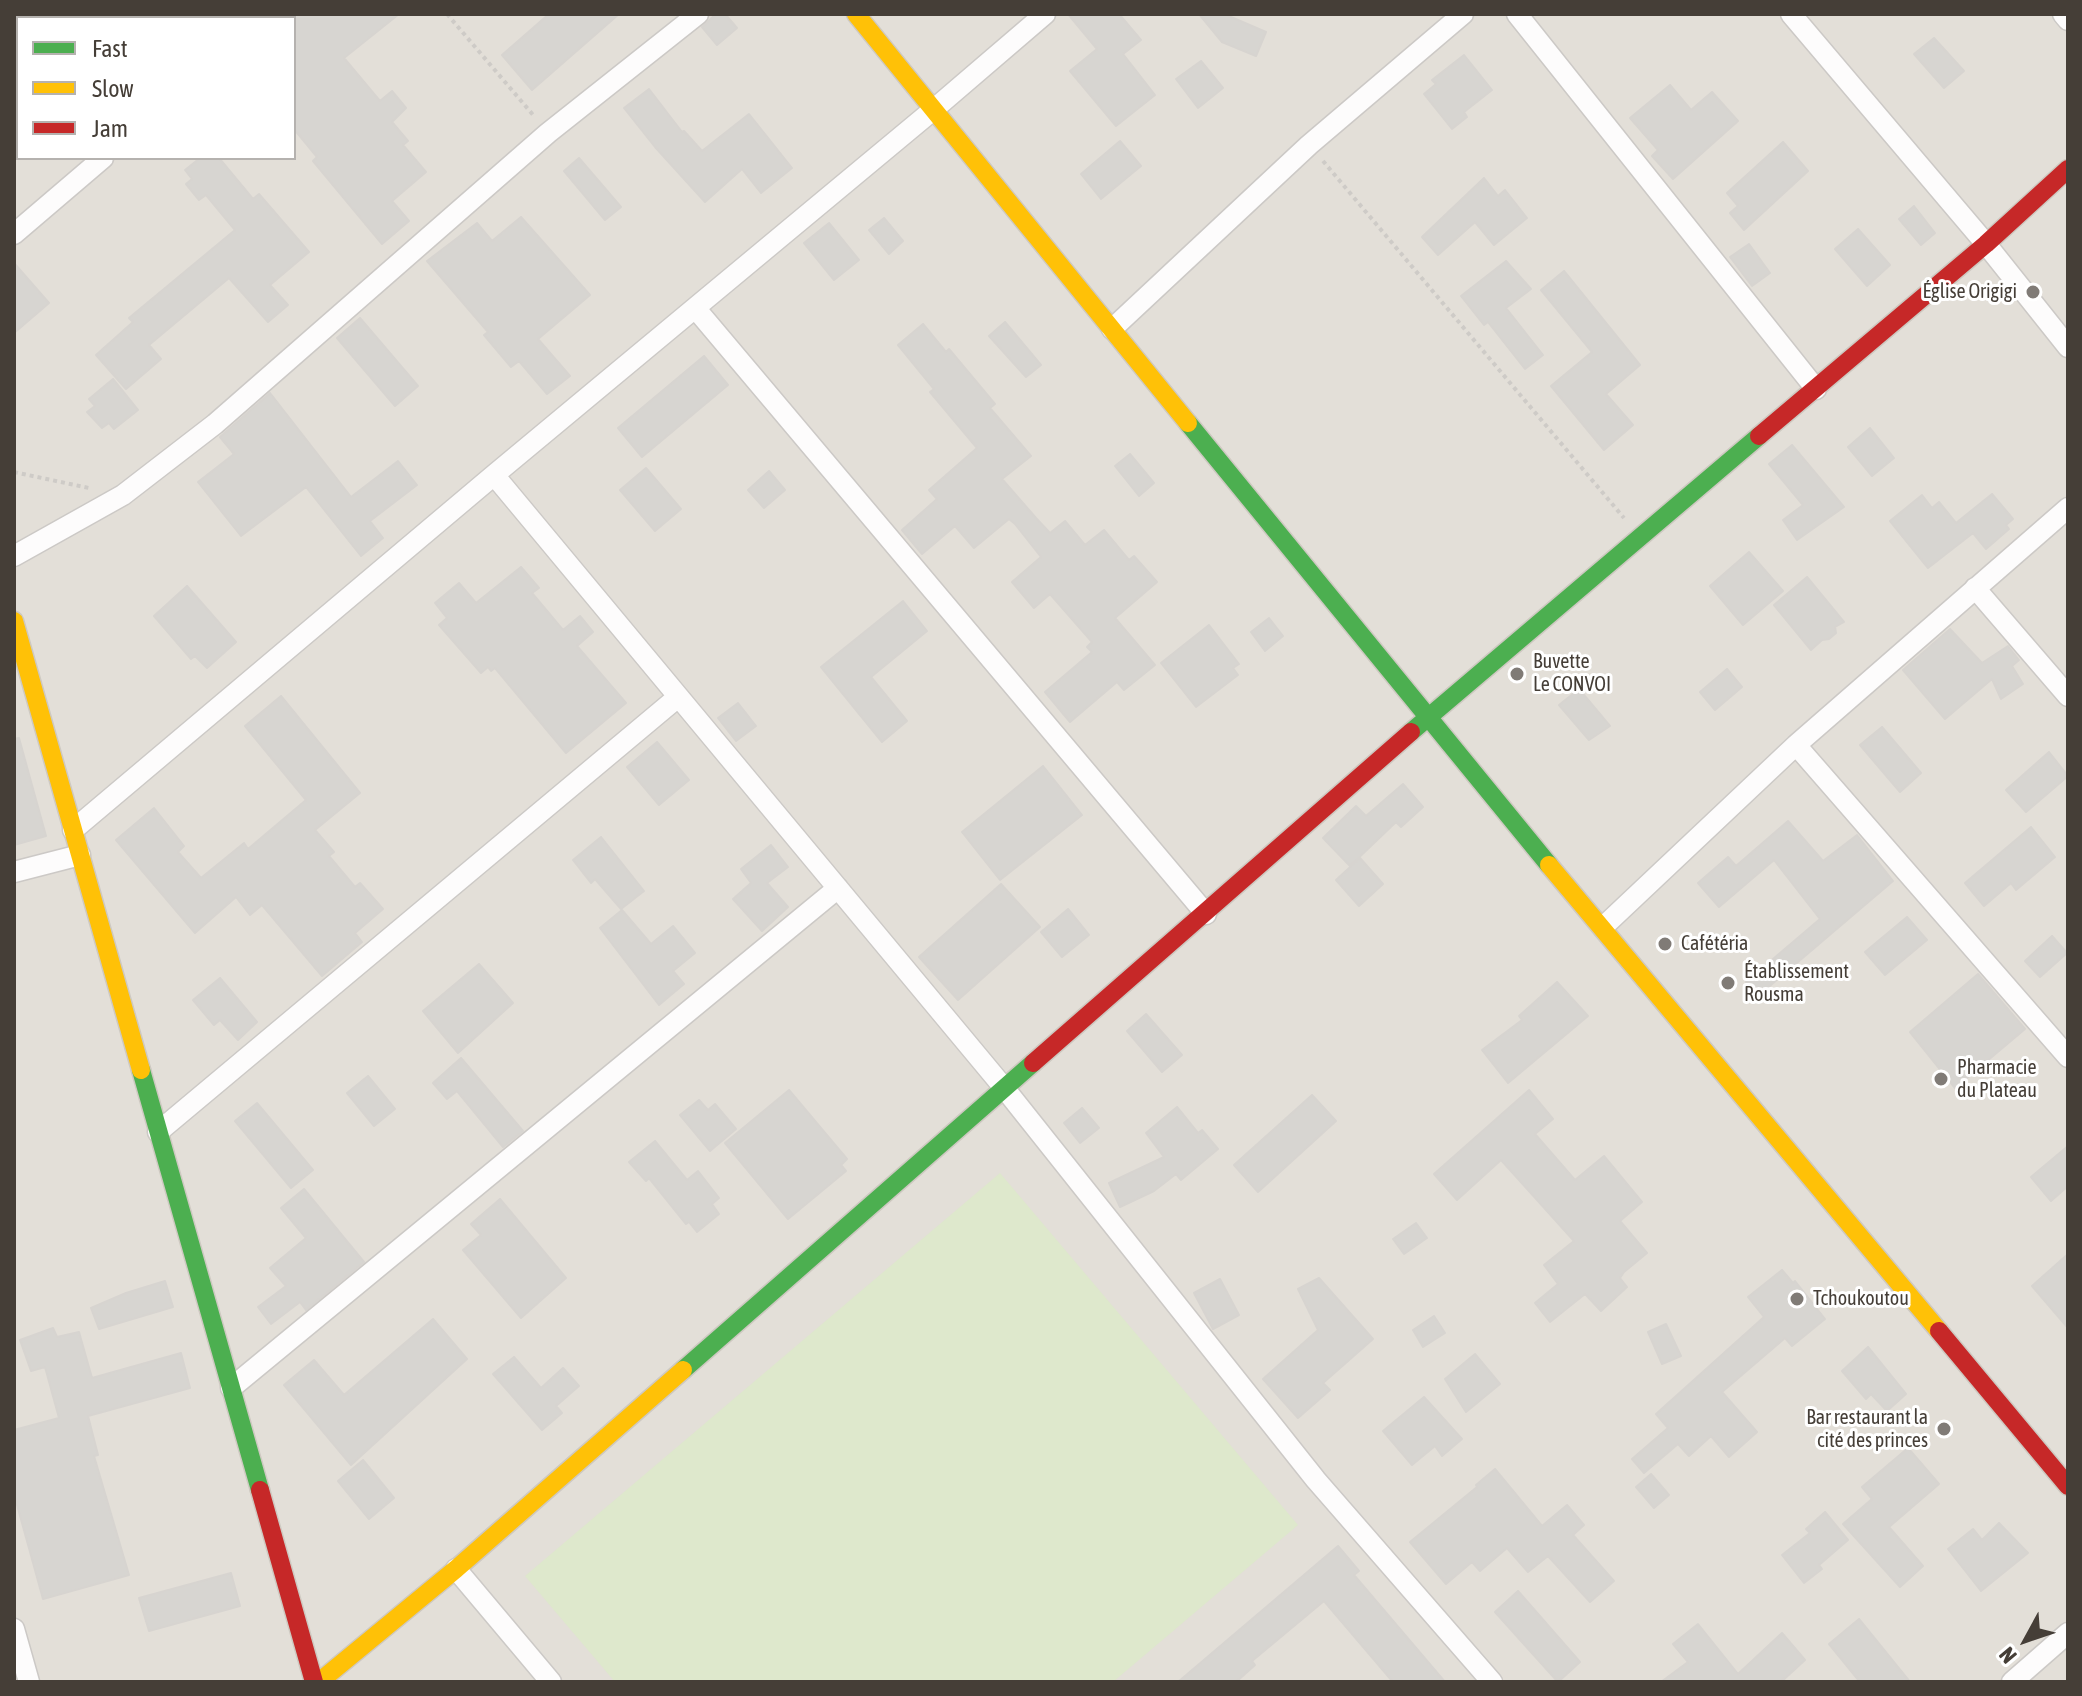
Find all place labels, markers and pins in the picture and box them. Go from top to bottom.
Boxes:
place label: Église Origigi [1923,280,2017,304]
marker: Église Origigi [2024,283,2042,301]
place label: Buvette Le CONVOI [1533,650,1611,697]
marker: Buvette Le CONVOI [1508,665,1526,683]
place label: Cafétéria [1681,932,1748,956]
marker: Cafétéria [1656,935,1674,953]
place label: Établissement Rousma [1744,960,1849,1007]
marker: Établissement Rousma [1719,974,1737,992]
place label: Pharmacie du Plateau [1957,1056,2037,1103]
marker: Pharmacie du Plateau [1932,1070,1950,1088]
place label: Tchoukoutou [1813,1287,1909,1311]
marker: Tchoukoutou [1788,1290,1806,1308]
place label: Bar restaurant la cité des princes [1806,1406,1928,1453]
marker: Bar restaurant la cité des princes [1935,1420,1953,1438]

